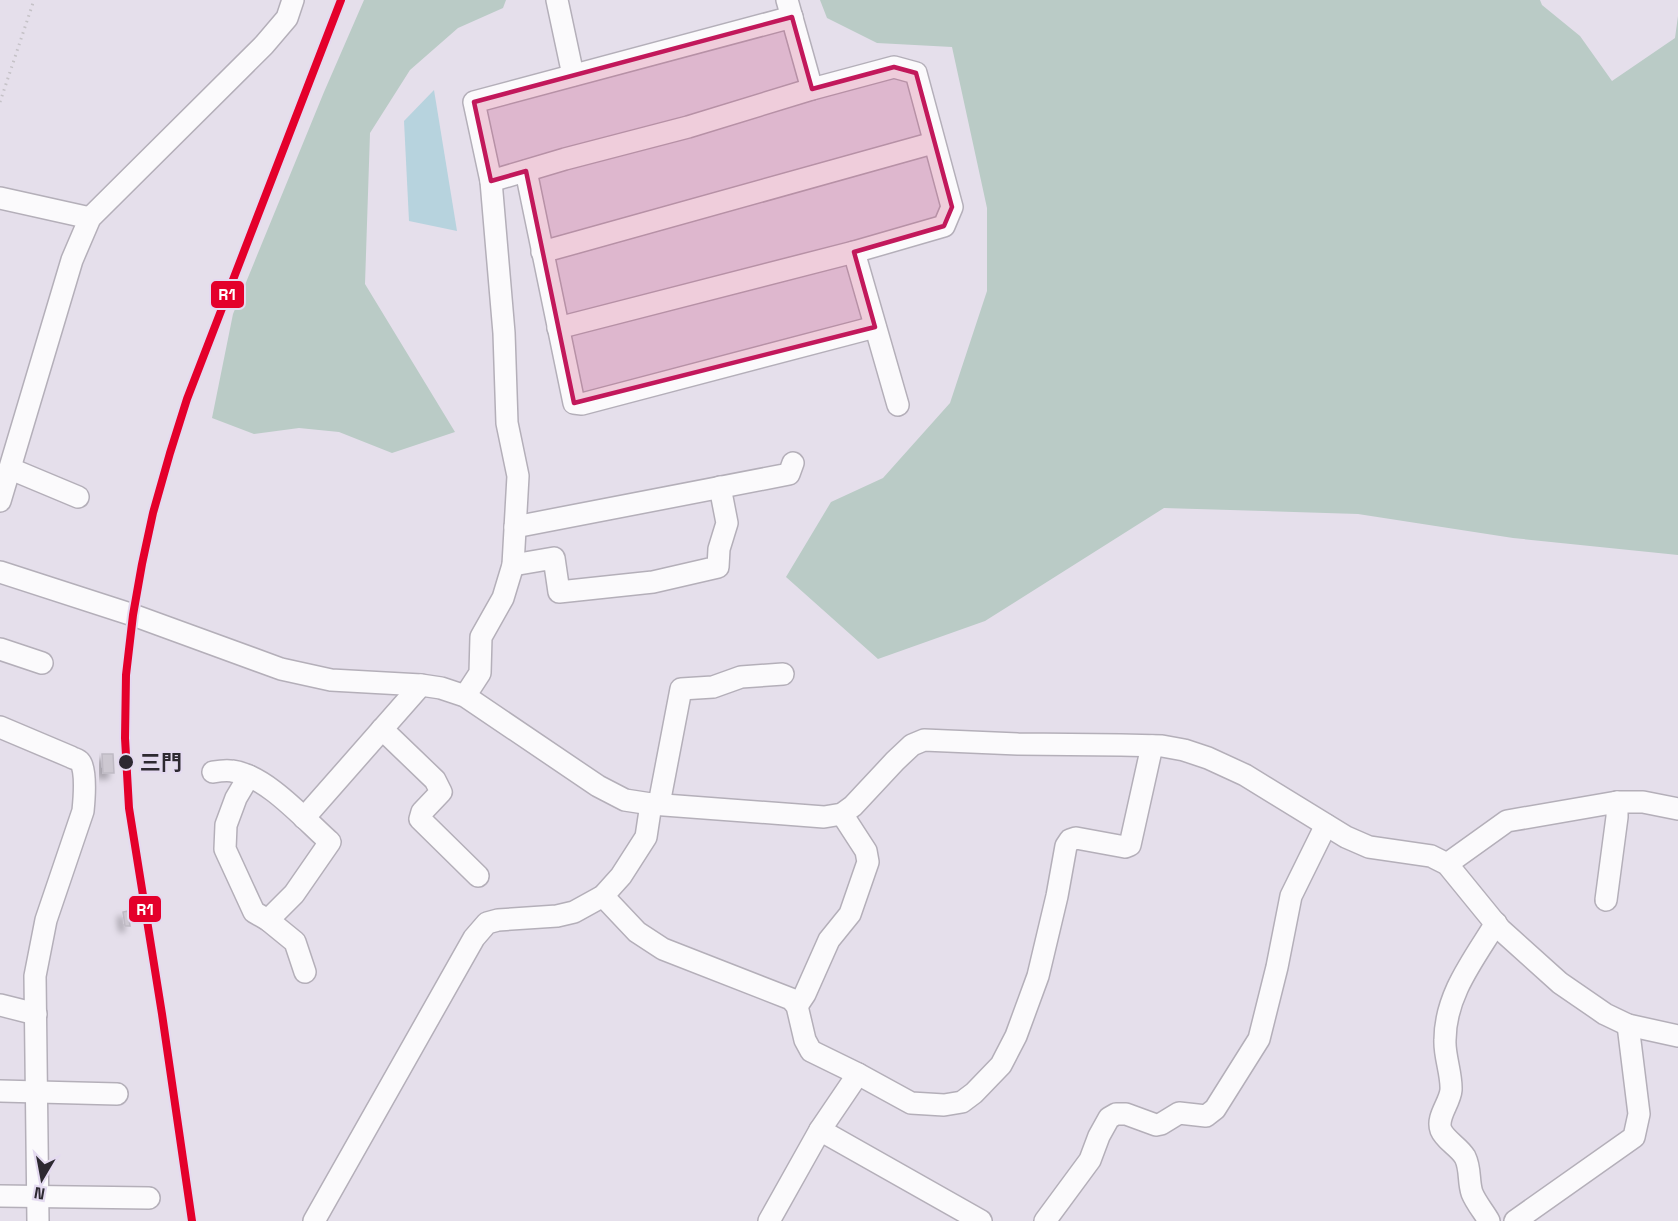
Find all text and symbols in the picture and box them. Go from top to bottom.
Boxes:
line badge: R1 [210,280,245,309]
text: R1 [218,284,236,305]
place label: 三門 [140,749,182,776]
marker: 三門 [117,753,135,771]
line badge: R1 [128,895,162,923]
text: R1 [136,899,154,920]
north arrow [12,1149,72,1209]
text: N [32,1182,47,1205]

